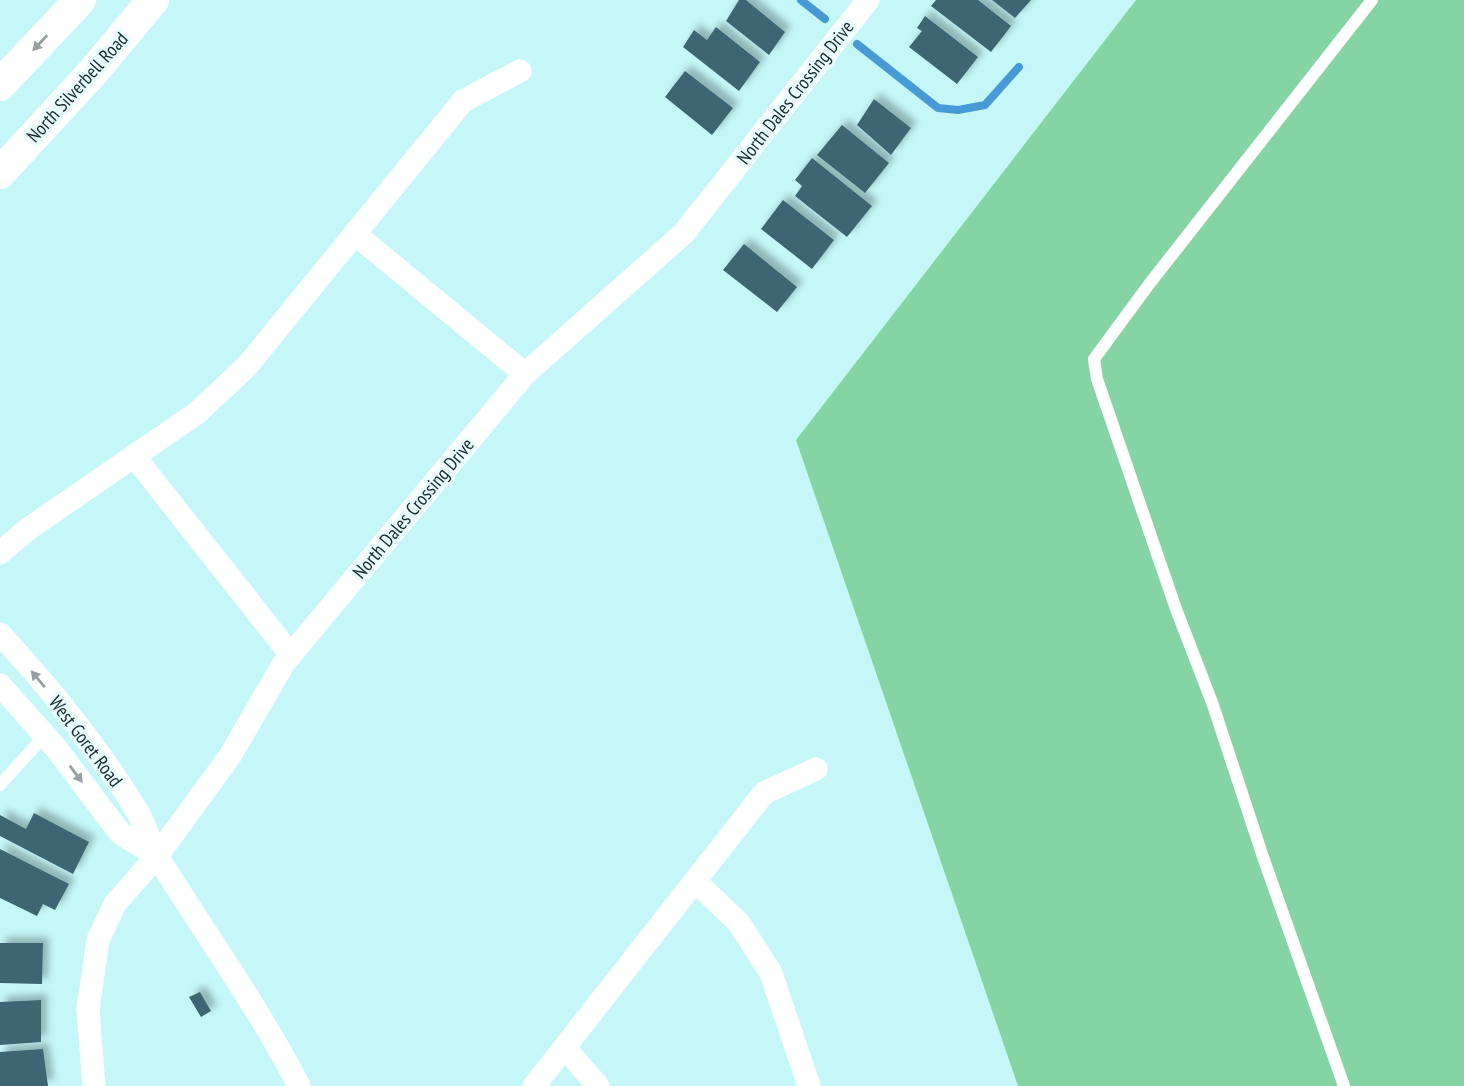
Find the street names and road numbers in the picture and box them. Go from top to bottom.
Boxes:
street label: North Dales Crossing Drive [731,15,859,169]
street label: North Silverbell Road [21,27,133,147]
street label: North Dales Crossing Drive [347,433,479,583]
street label: West Goret Road [44,691,128,791]

